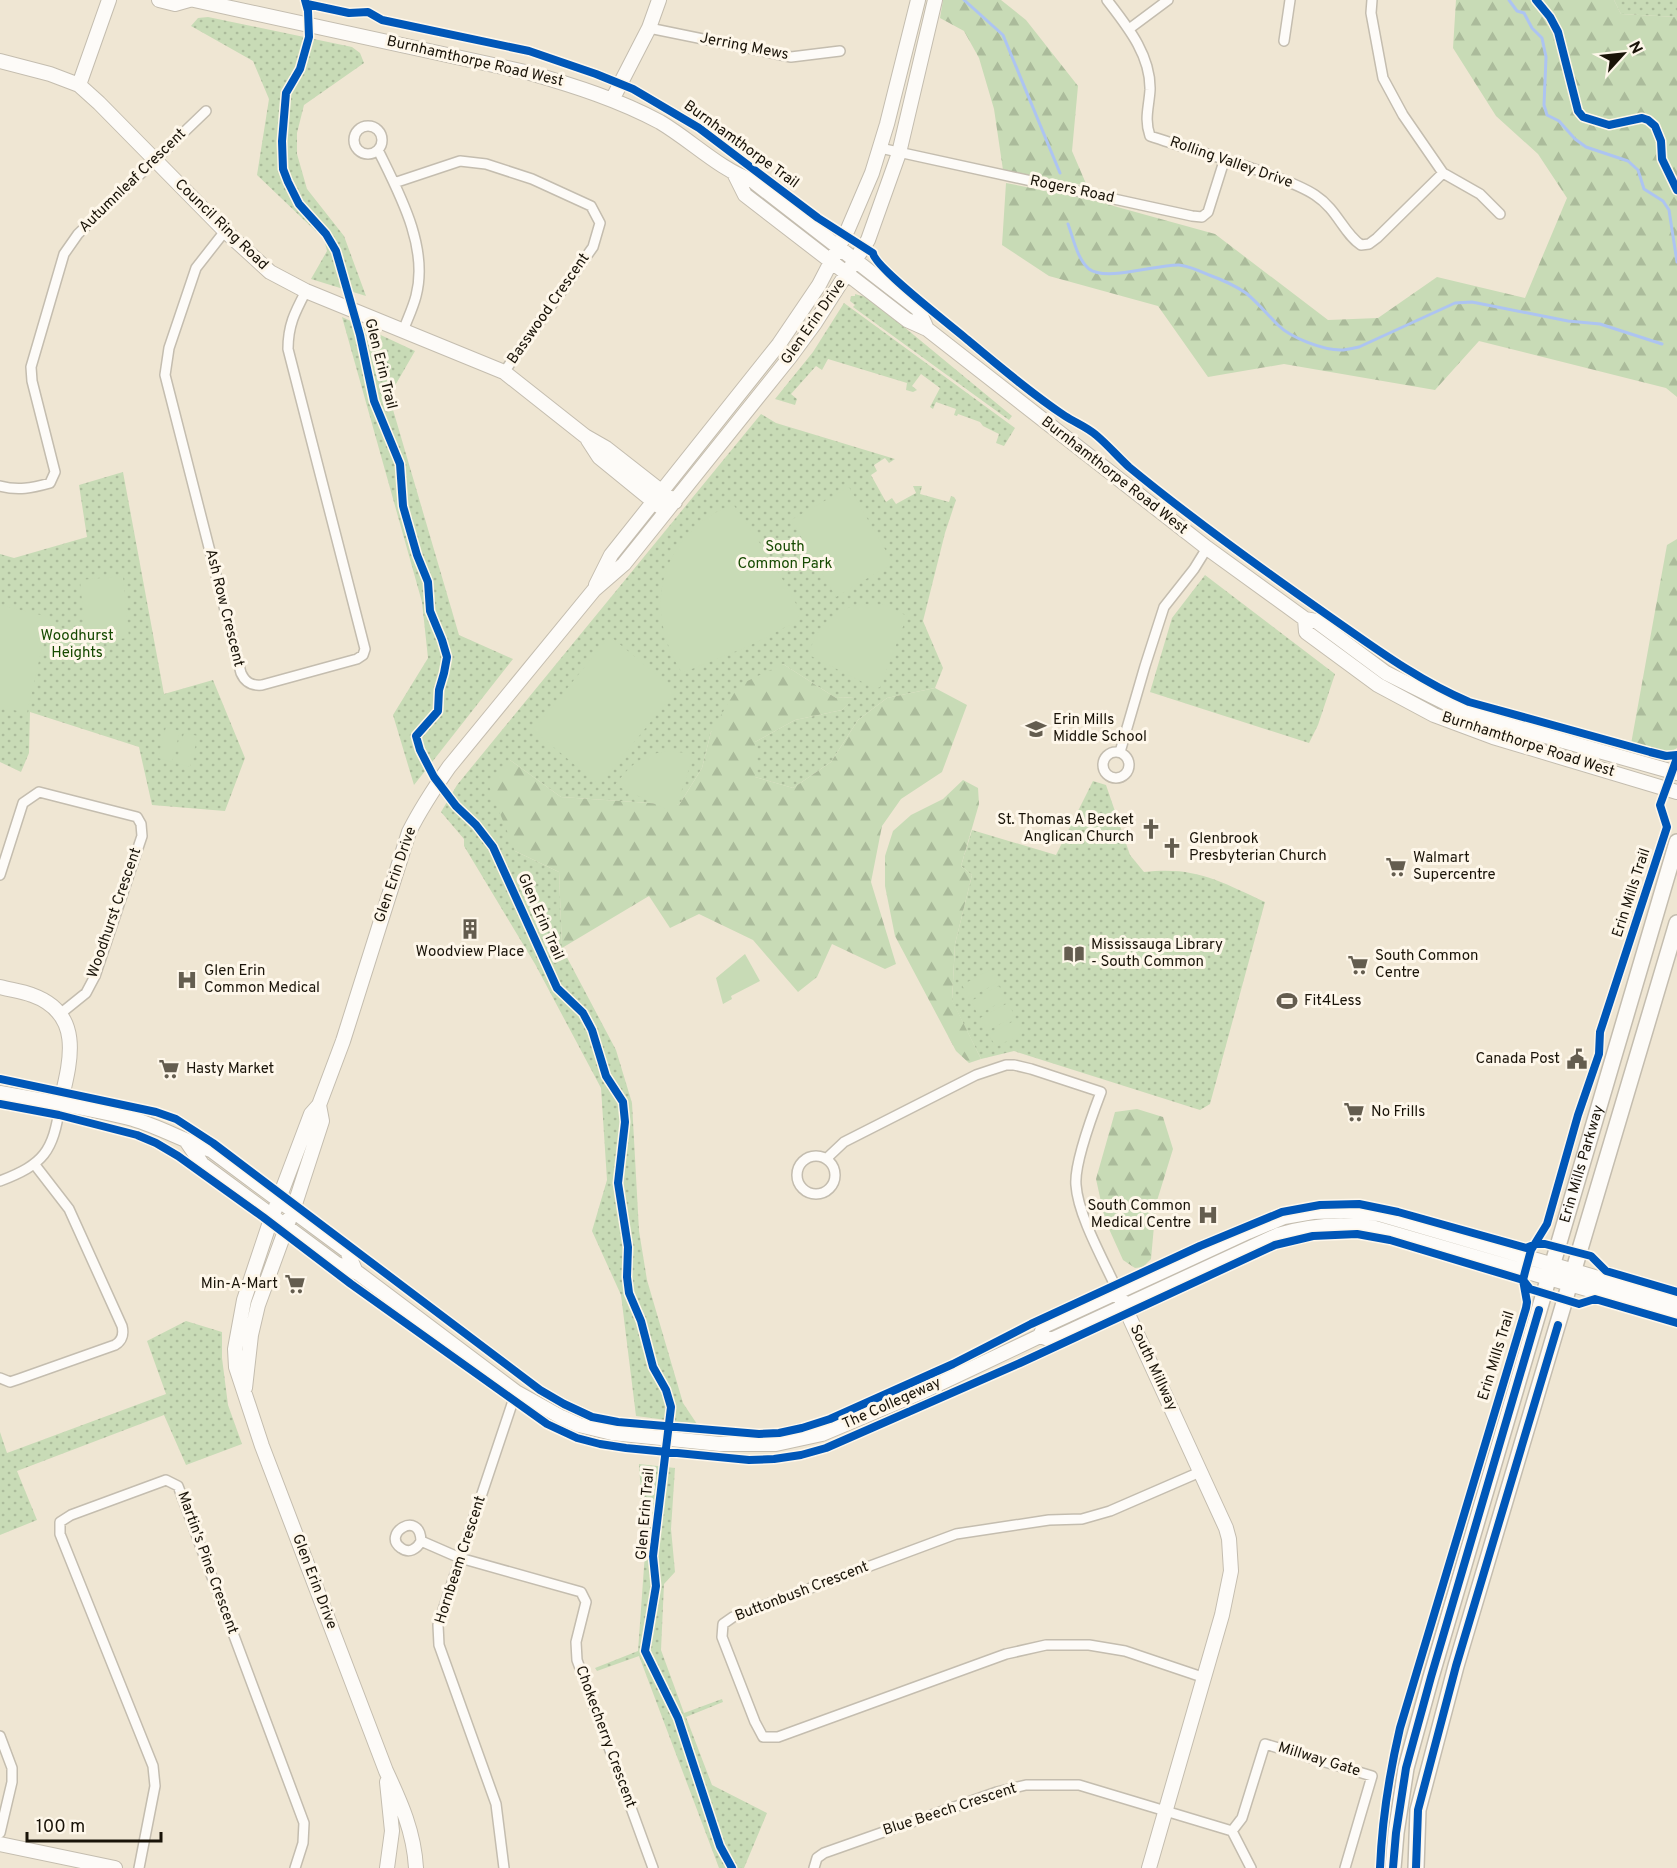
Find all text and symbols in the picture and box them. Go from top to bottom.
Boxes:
north arrow [1593,24,1653,84]
street label: Jerring Mews [698,29,790,65]
street label: Burnhamthorpe Road West [385,32,565,92]
text: N [1623,38,1646,58]
street label: Burnhamthorpe Trail [680,97,802,193]
street label: Autumnleaf Crescent [75,125,191,237]
street label: Rolling Valley Drive [1167,133,1295,193]
street label: Rogers Road [1028,172,1116,208]
street label: Council Ring Road [170,175,272,275]
street label: Basswood Crescent [504,250,594,368]
street label: Glen Erin Drive [777,275,851,369]
street label: Glen Erin Trail [360,317,400,411]
street label: Burnhamthorpe Road West [1037,413,1191,539]
park label: South Common Park [737,538,833,574]
street label: Ash Row Crescent [200,547,248,669]
park label: Woodhurst Heights [40,627,114,663]
street label: Burnhamthorpe Road West [1439,708,1617,782]
place label: Erin Mills Middle School [1053,711,1147,747]
school or university icon: Erin Mills Middle School [1024,717,1048,741]
place label: St. Thomas A Becket Anglican Church [997,811,1134,847]
church icon: St. Thomas A Becket Anglican Church [1139,817,1163,841]
street label: Glen Erin Drive [371,824,421,926]
place label: Glenbrook Presbyterian Church [1189,830,1327,866]
church icon: Glenbrook Presbyterian Church [1160,836,1184,860]
street label: Woodhurst Crescent [84,845,146,981]
street label: Erin Mills Trail [1609,846,1655,940]
place label: Walmart Supercentre [1413,849,1496,885]
supermarket icon: Walmart Supercentre [1384,855,1408,879]
street label: Glen Erin Trail [512,871,568,963]
building icon: Woodview Place [458,917,482,941]
place label: Mississauga Library - South Common [1091,936,1223,972]
library icon: Mississauga Library - South Common [1062,942,1086,966]
place label: Woodview Place [416,943,524,962]
place label: South Common Centre [1375,947,1479,983]
supermarket icon: South Common Centre [1346,953,1370,977]
place label: Glen Erin Common Medical [204,962,320,998]
hospital icon: Glen Erin Common Medical [175,968,199,992]
sports icon: Fit4Less [1275,989,1299,1013]
place label: Fit4Less [1304,992,1362,1011]
public building icon: Canada Post [1565,1047,1589,1071]
place label: Canada Post [1475,1050,1560,1069]
supermarket icon: Hasty Market [157,1057,181,1081]
place label: Hasty Market [186,1060,274,1079]
supermarket icon: No Frills [1342,1100,1366,1124]
place label: No Frills [1371,1103,1425,1122]
street label: Erin Mills Parkway [1556,1103,1608,1225]
place label: South Common Medical Centre [1087,1197,1191,1233]
hospital icon: South Common Medical Centre [1196,1203,1220,1227]
supermarket icon: Min-A-Mart [283,1272,307,1296]
place label: Min-A-Mart [201,1275,278,1294]
street label: Erin Mills Trail [1474,1309,1520,1403]
street label: South Millway [1125,1322,1181,1414]
street label: The Collegeway [840,1374,944,1434]
street label: Glen Erin Trail [632,1467,660,1561]
street label: Martin's Pine Crescent [172,1489,242,1637]
street label: Hornbeam Crescent [431,1493,491,1627]
street label: Glen Erin Drive [287,1532,341,1632]
street label: Buttonbush Crescent [733,1558,871,1626]
street label: Chokecherry Crescent [570,1663,640,1811]
street label: Millway Gate [1275,1738,1363,1782]
street label: Blue Beech Crescent [881,1779,1019,1841]
scale bar [27,1805,160,1843]
text: 100 m [36,1816,85,1839]

